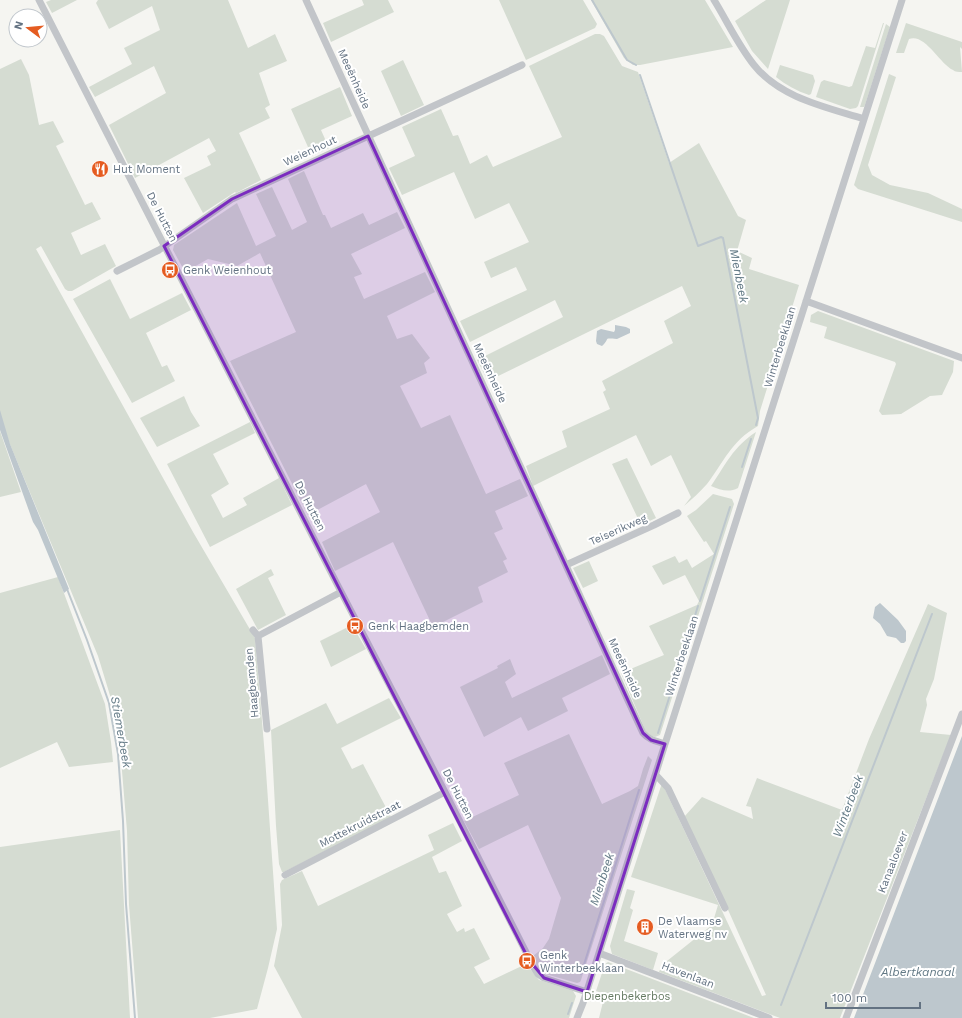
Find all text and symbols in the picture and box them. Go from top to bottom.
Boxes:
north arrow [8,8,48,48]
text: N [11,20,26,31]
street label: Meeënheide [335,47,373,111]
street label: Weienhout [281,133,339,169]
restaurant icon: Hut Moment [90,159,110,179]
place label: Hut Moment [113,163,181,176]
street label: De Hutten [144,190,180,244]
water label: Mienbeek [727,248,751,305]
bus stop icon: Genk Weienhout [160,260,180,280]
place label: Genk Weienhout [183,264,271,277]
street label: Winterbeeklaan [761,305,799,389]
street label: Meeënheide [470,341,510,405]
street label: De Hutten [292,479,328,533]
street label: Teiserikweg [587,511,649,548]
street label: Winterbeeklaan [663,614,701,698]
bus stop icon: Genk Haagbemden [345,616,365,636]
place label: Genk Haagbemden [368,620,469,633]
street label: Meeënheide [605,636,645,700]
street label: Haagbemden [242,648,262,718]
water label: Stiemerbeek [108,695,134,769]
street label: De Hutten [440,767,476,821]
water label: Winterbeek [830,773,866,839]
street label: Mottekruidstraat [317,798,403,850]
street label: Kanaaloever [875,829,911,895]
water label: Mienbeek [587,850,617,907]
place label: De Vlaamse Waterweg nv [658,915,727,941]
building icon: De Vlaamse Waterweg nv [635,917,655,937]
place label: Genk Winterbeeklaan [540,949,624,975]
bus stop icon: Genk Winterbeeklaan [517,951,537,971]
street label: Havenlaan [660,959,716,991]
water label: Albertkanaal [880,965,955,979]
scale bar [826,984,920,1010]
park label: Diepenbekerbos [584,990,671,1003]
text: 100 m [832,991,867,1005]

